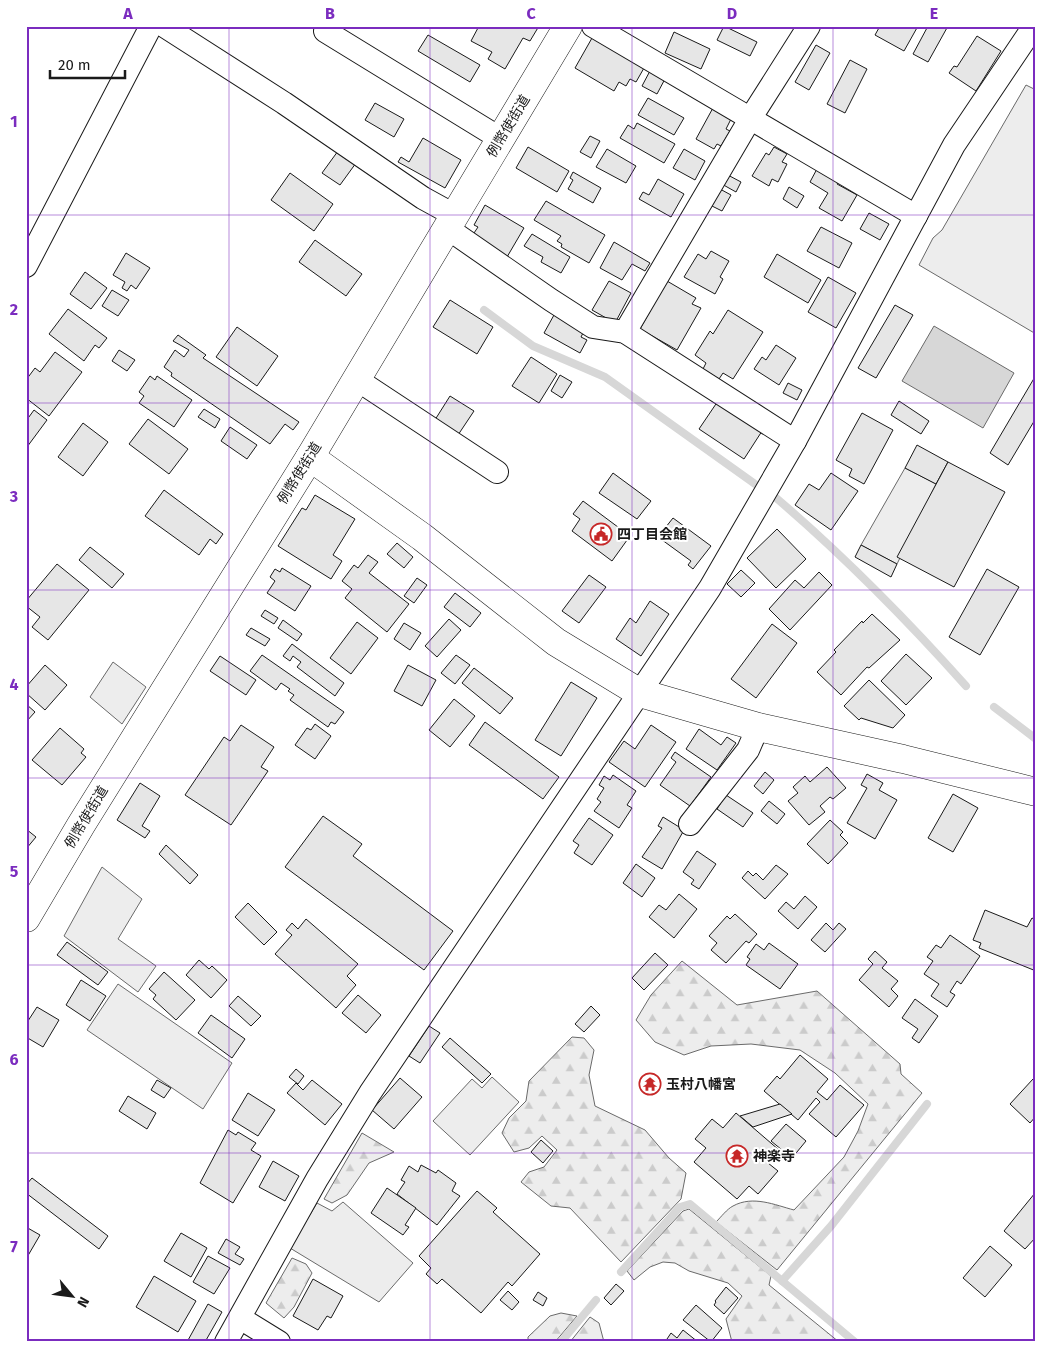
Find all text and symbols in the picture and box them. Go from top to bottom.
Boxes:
text: A [122,4,133,23]
text: B [325,4,335,23]
text: C [526,4,536,23]
text: D [727,4,737,23]
text: E [930,4,938,23]
scale bar [50,48,125,80]
text: 20 m [58,56,91,74]
street label: 例幣使街道 [483,92,534,161]
text: 1 [10,112,18,131]
text: 2 [10,300,18,319]
street label: 例幣使街道 [274,439,325,507]
text: 3 [9,487,18,506]
public building icon: 四丁目会館 [589,522,613,546]
place label: 四丁目会館 [617,526,687,543]
text: 4 [9,675,19,694]
street label: 例幣使街道 [61,783,112,852]
text: 5 [10,862,19,881]
text: 6 [9,1050,19,1069]
temple icon: 玉村八幡宮 [638,1072,662,1096]
place label: 玉村八幡宮 [666,1076,736,1093]
temple icon: 神楽寺 [725,1144,749,1168]
place label: 神楽寺 [753,1148,795,1165]
text: 7 [10,1237,18,1256]
north arrow [48,1270,98,1320]
text: N [73,1294,93,1310]

